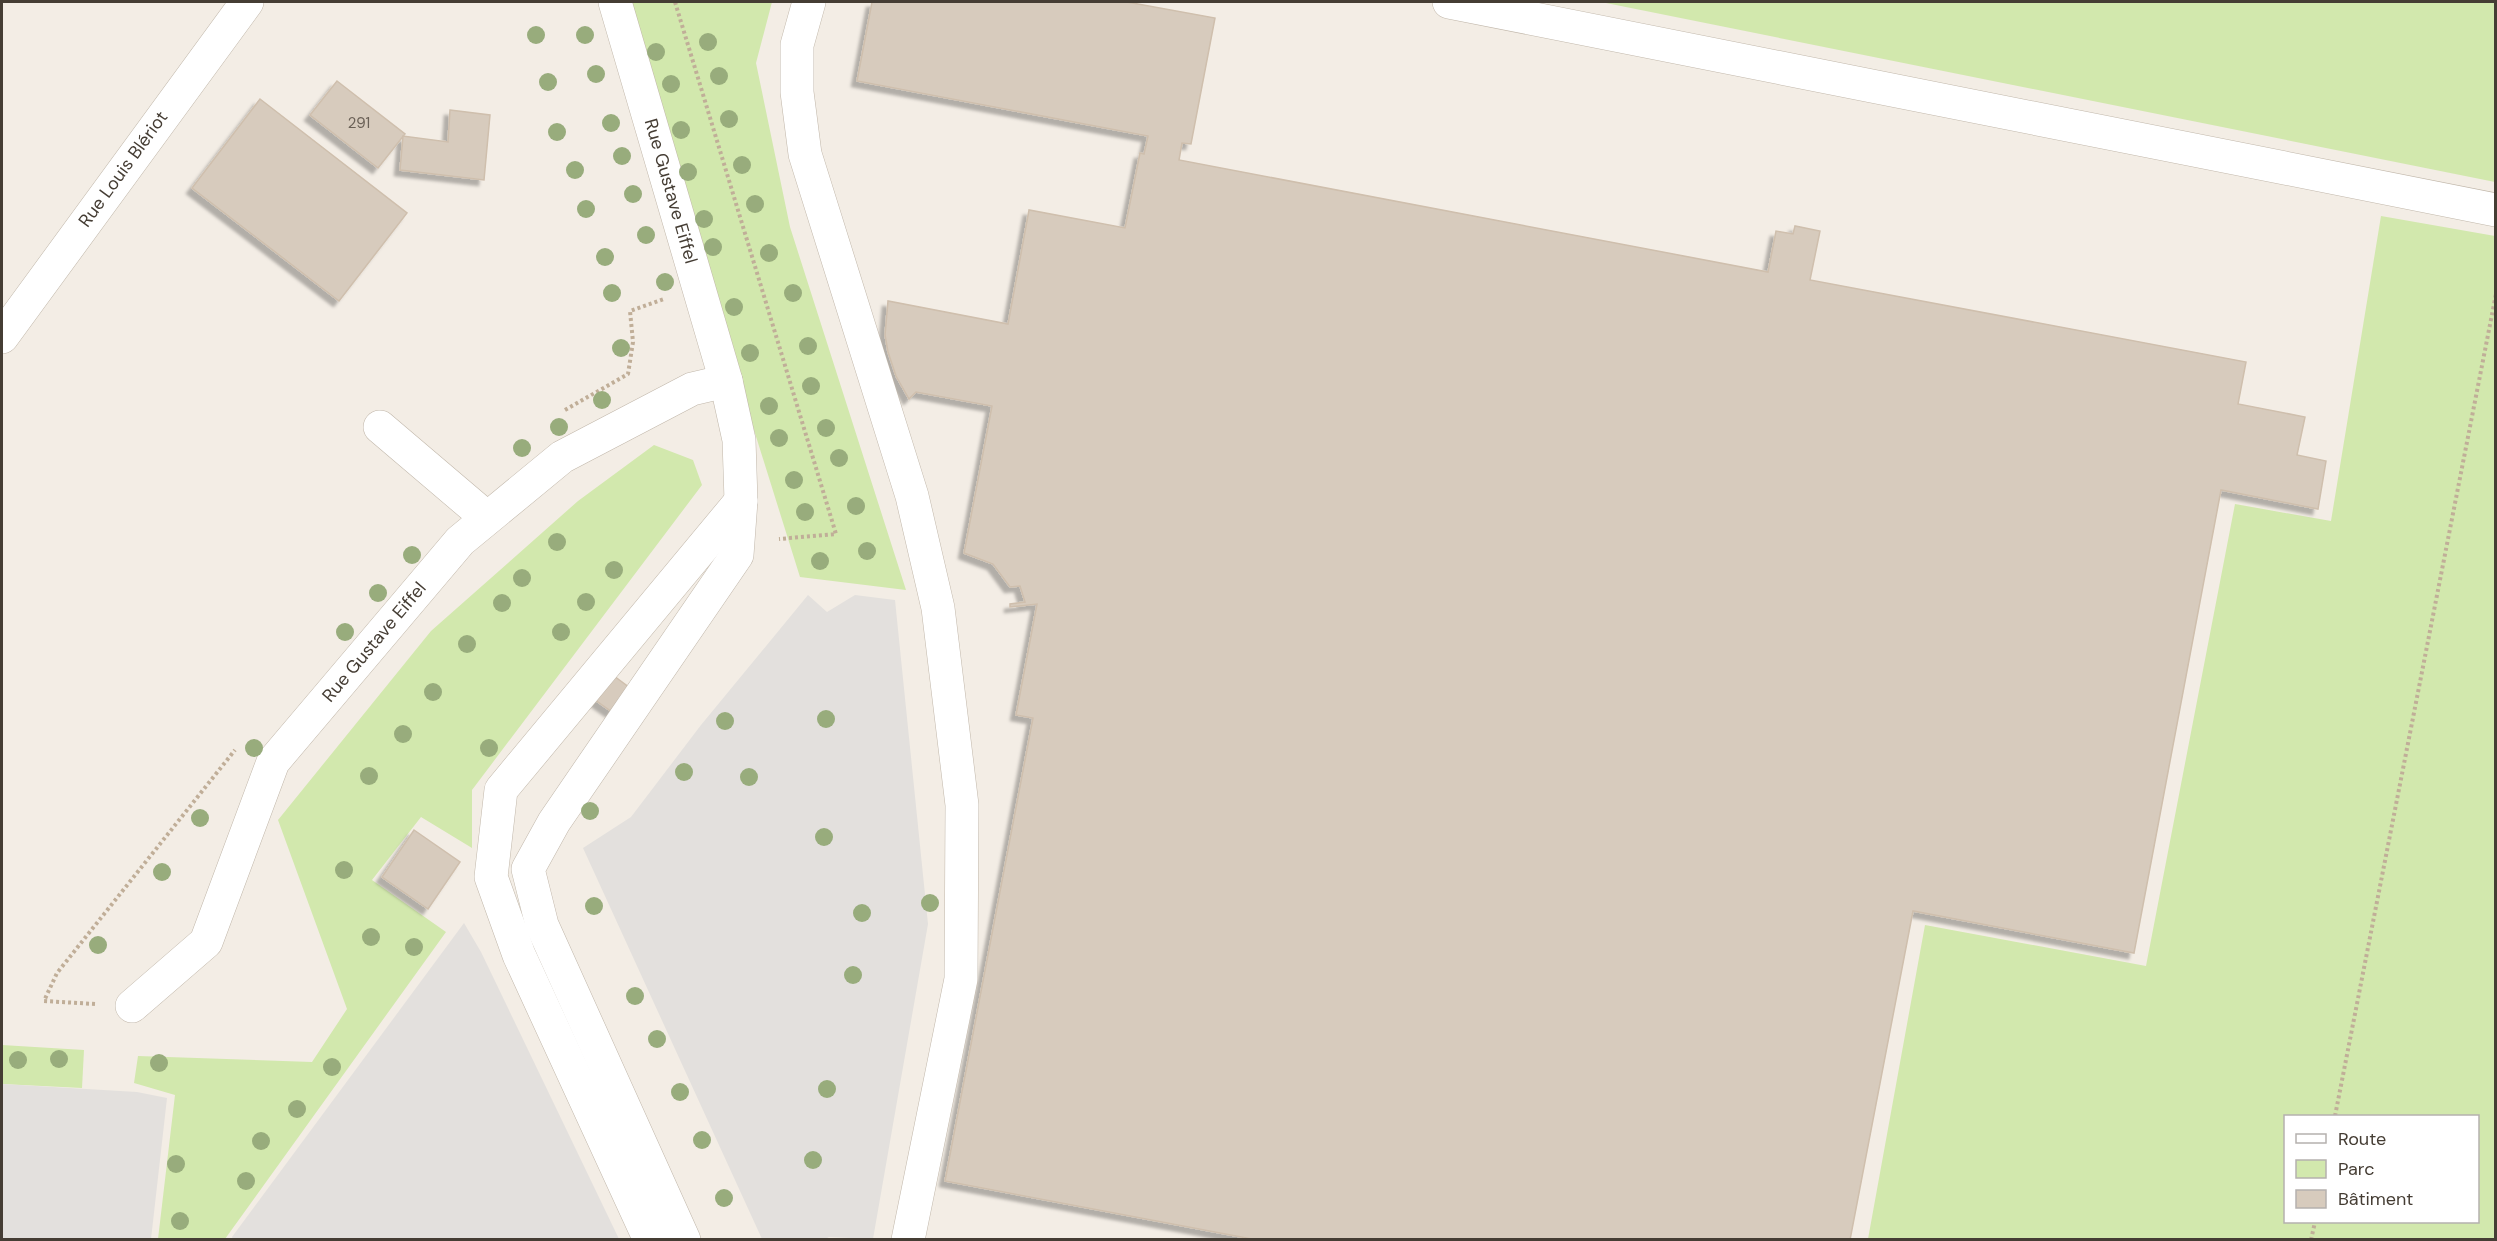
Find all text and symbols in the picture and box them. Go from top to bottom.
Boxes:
street label: Rue Louis Blériot [73,106,173,232]
house number: 291 [348,113,370,133]
street label: Rue Gustave Eiffel [639,116,703,266]
street label: Rue Gustave Eiffel [317,577,431,707]
legend [2284,1115,2479,1223]
text: Route [2338,1127,2386,1151]
text: Parc [2338,1157,2374,1181]
text: Bâtiment [2338,1187,2413,1211]

